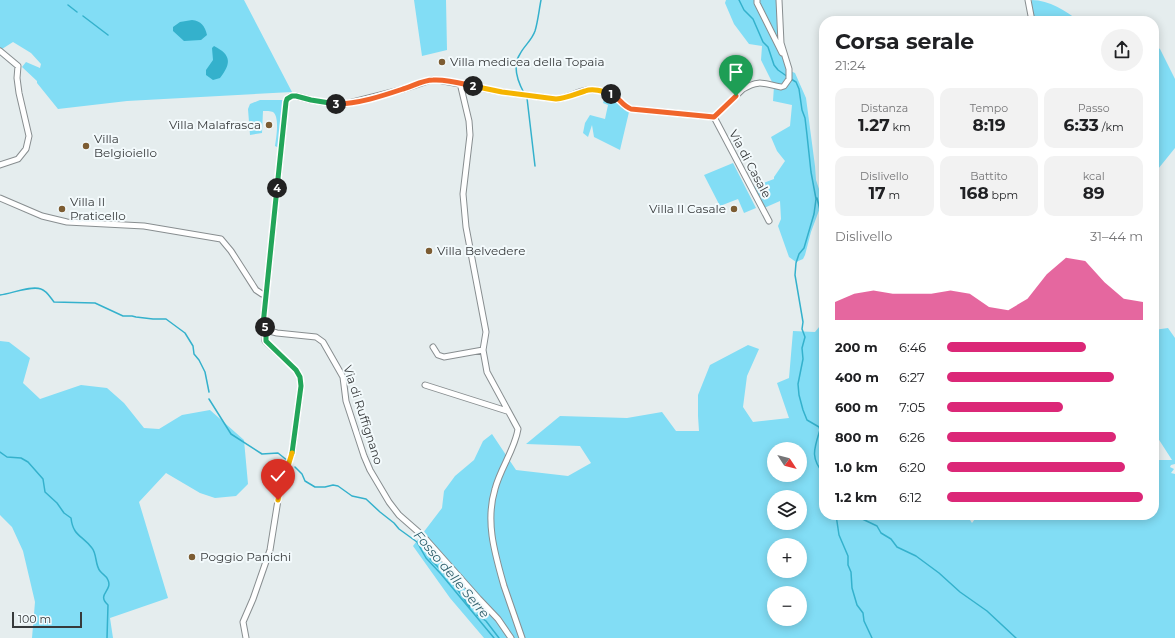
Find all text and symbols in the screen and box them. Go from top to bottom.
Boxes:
text: Corsa serale [835,28,974,55]
button: share [1101,29,1143,71]
place label: Villa medicea della Topaia [450,54,605,69]
pin [719,55,753,96]
marker: Villa medicea della Topaia [437,57,447,67]
text: 21:24 [835,57,866,73]
icon: arrive [725,61,747,83]
pin: 2 [463,76,483,96]
text: 2 [470,79,476,93]
pin: 1 [601,84,621,104]
text: 1 [609,87,613,101]
pin: 3 [326,94,346,114]
text: 3 [333,97,339,111]
text: Distanza [860,101,908,115]
text: Tempo [970,101,1008,115]
text: Passo [1078,101,1110,115]
text: 1.27 [858,115,890,135]
text: 8:19 [972,115,1006,135]
text: 6:33 [1064,115,1099,135]
place label: Villa Malafrasca [169,117,261,132]
marker: Villa Malafrasca [264,120,274,130]
text: km [890,120,911,134]
text: /km [1099,120,1124,134]
street label: Via di Casale [726,127,775,200]
place label: Villa Belgioiello [94,131,157,160]
marker: Villa Belgioiello [81,141,91,151]
text: Dislivello [860,169,909,183]
text: Battito [970,169,1008,183]
text: kcal [1083,169,1105,183]
pin: 4 [267,178,287,198]
text: 4 [273,181,281,195]
text: 17 [868,183,886,203]
text: 168 [960,183,989,203]
text: 89 [1083,183,1105,203]
text: m [886,188,900,202]
text: bpm [989,188,1018,202]
place label: Villa Il Praticello [70,194,126,223]
place label: Villa Il Casale [649,201,726,216]
marker: Villa Il Praticello [57,204,67,214]
marker: Villa Il Casale [729,204,739,214]
text: Dislivello [835,228,892,244]
text: 31–44 m [1090,228,1143,244]
place label: Villa Belvedere [437,243,525,258]
marker: Villa Belvedere [424,246,434,256]
pin: 5 [255,317,275,337]
text: 5 [262,320,268,334]
text: 200 m [835,339,878,355]
text: 6:46 [899,339,926,355]
street label: Via di Ruffignano [340,363,387,466]
text: 400 m [835,369,879,385]
text: 6:27 [899,369,925,385]
text: 600 m [835,399,878,415]
text: 7:05 [899,399,925,415]
text: 800 m [835,429,879,445]
text: 6:26 [899,429,925,445]
north arrow [767,442,807,482]
map controls [767,442,807,626]
pin [261,459,295,500]
text: 1.0 km [835,459,878,475]
text: 6:20 [899,459,926,475]
icon: check [267,465,289,487]
text: 1.2 km [835,489,877,505]
text: 6:12 [899,489,922,505]
button: layers [767,490,807,530]
water label: Fosso delle Serre [411,527,493,621]
button: + [767,538,807,578]
place label: Poggio Panichi [200,549,291,564]
marker: Poggio Panichi [187,552,197,562]
button: − [767,586,807,626]
scale bar [12,610,82,629]
text: 100 m [18,612,51,626]

